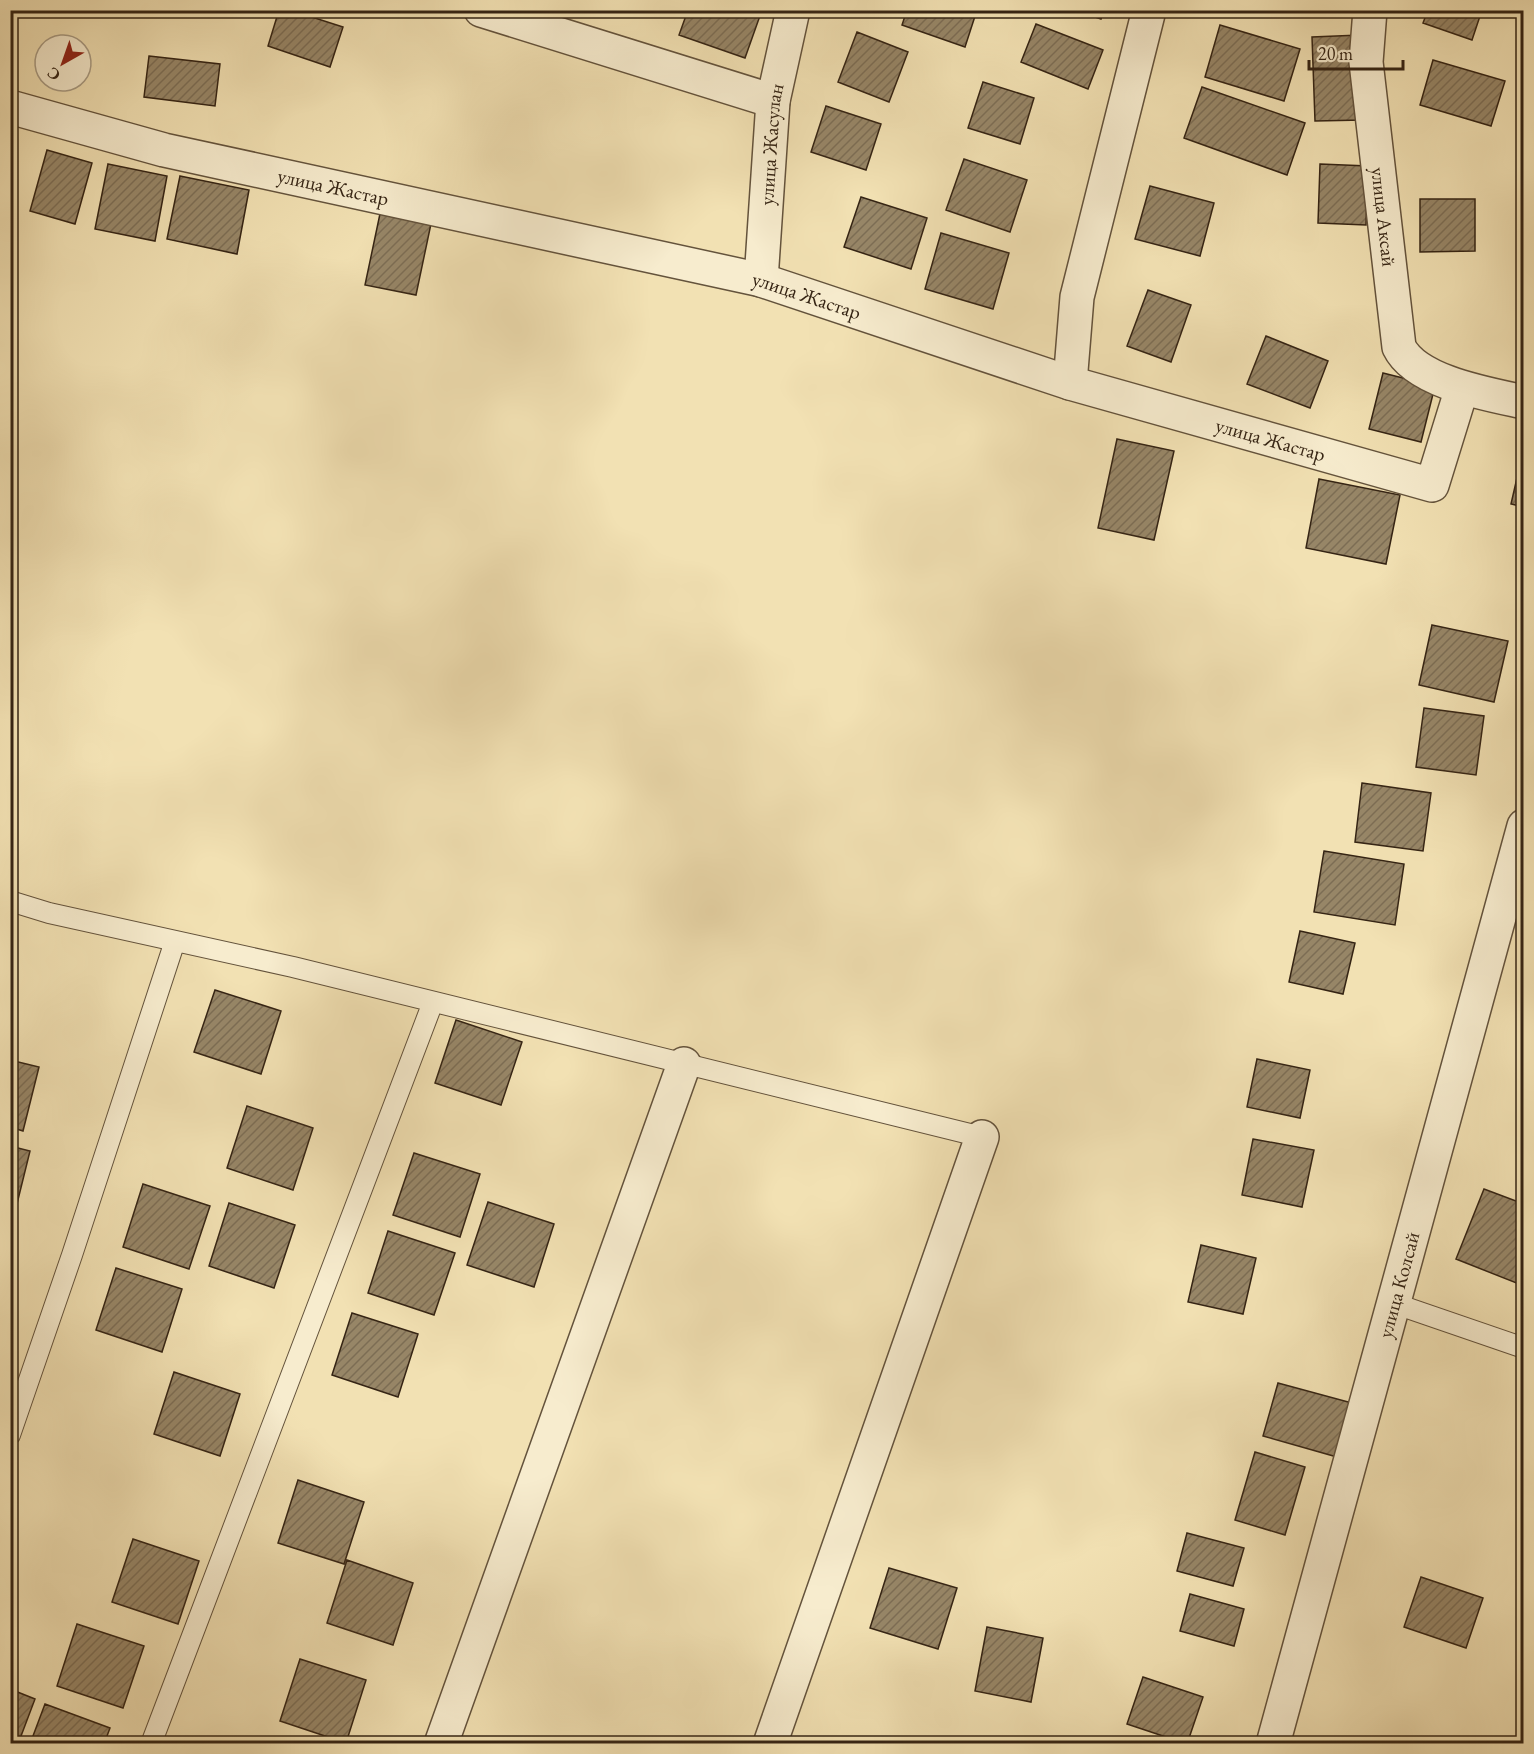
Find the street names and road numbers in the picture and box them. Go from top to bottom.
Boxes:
street label: улица Жасулан [753,81,790,206]
street label: улица Жастар [275,162,391,212]
street label: улица Аксай [1365,166,1403,268]
street label: улица Жастар [750,266,864,325]
street label: улица Жастар [1213,412,1329,467]
street label: улица Колсай [1372,1228,1426,1341]

